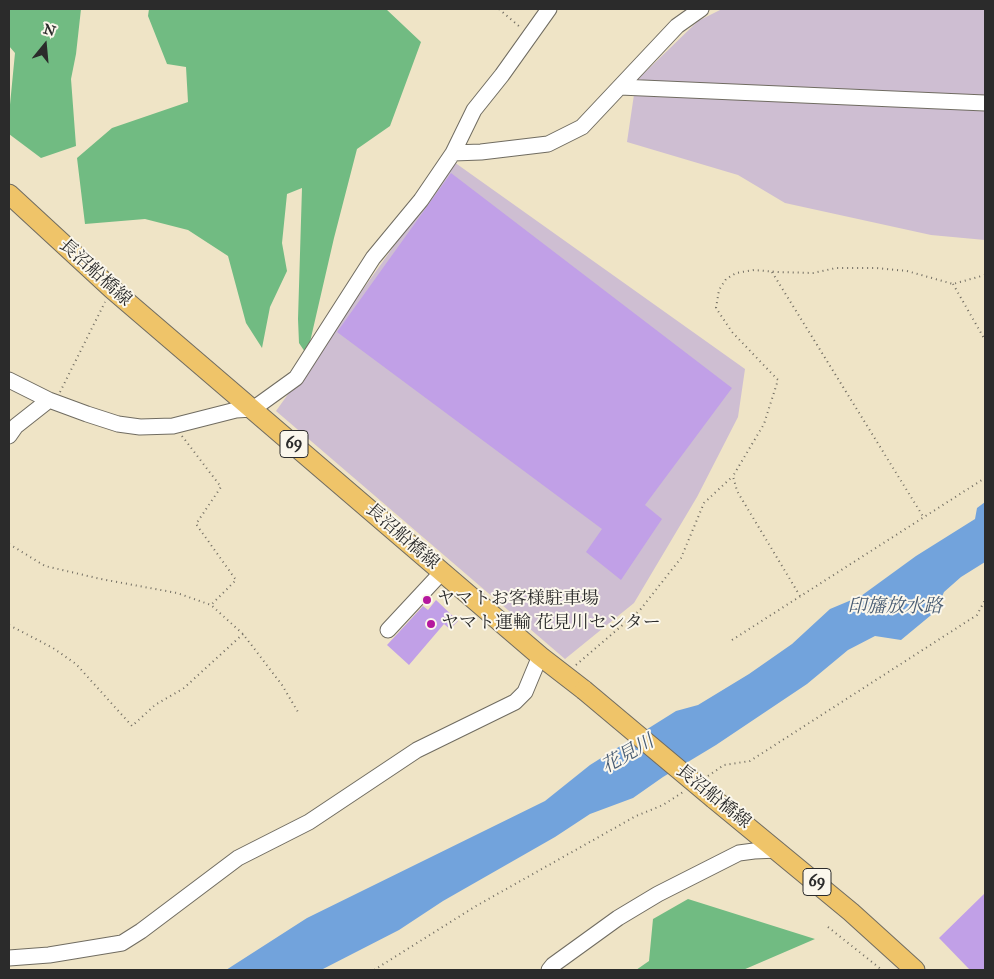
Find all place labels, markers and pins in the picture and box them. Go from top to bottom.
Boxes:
place label: ヤマトお客様駐車場 [437,589,599,611]
marker: ヤマトお客様駐車場 [421,594,433,606]
place label: ヤマト運輸 花見川センター [441,613,661,635]
marker: ヤマト運輸 花見川センター [425,618,437,630]

